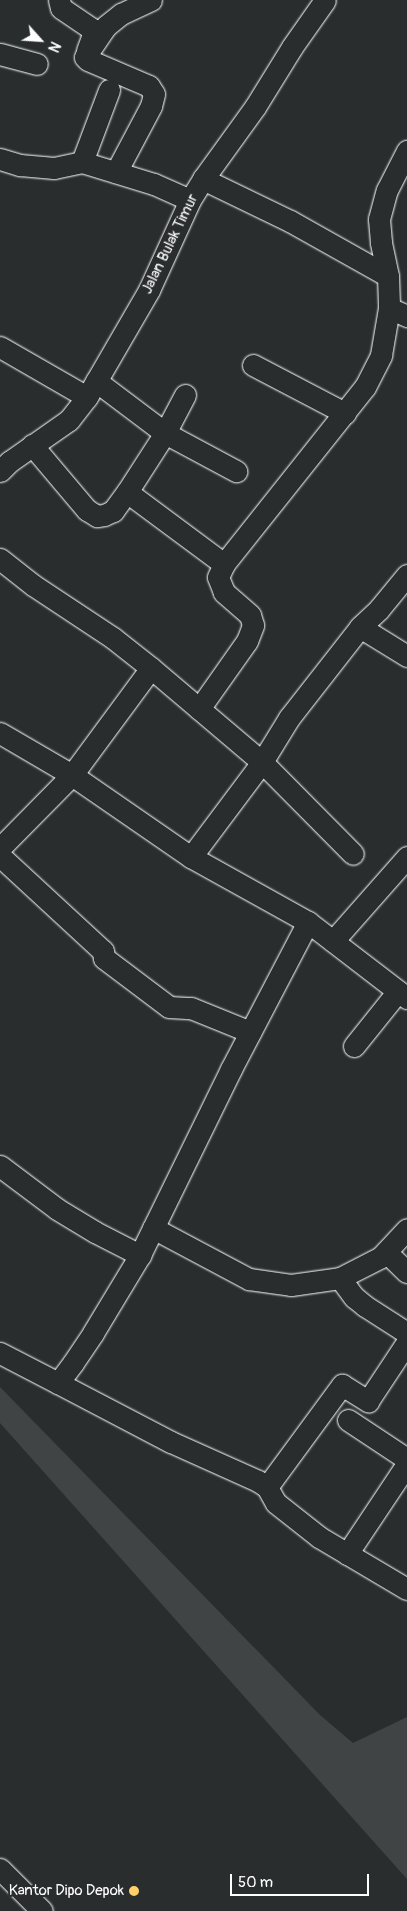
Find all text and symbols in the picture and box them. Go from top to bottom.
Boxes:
north arrow [15,15,65,65]
text: N [44,39,64,55]
street label: Jalan Bulak Timur [138,191,202,297]
scale bar [232,1864,371,1896]
text: 50 m [238,1873,273,1892]
place label: Kantor Dipo Depok [9,1882,124,1900]
marker: Kantor Dipo Depok [128,1885,140,1897]

